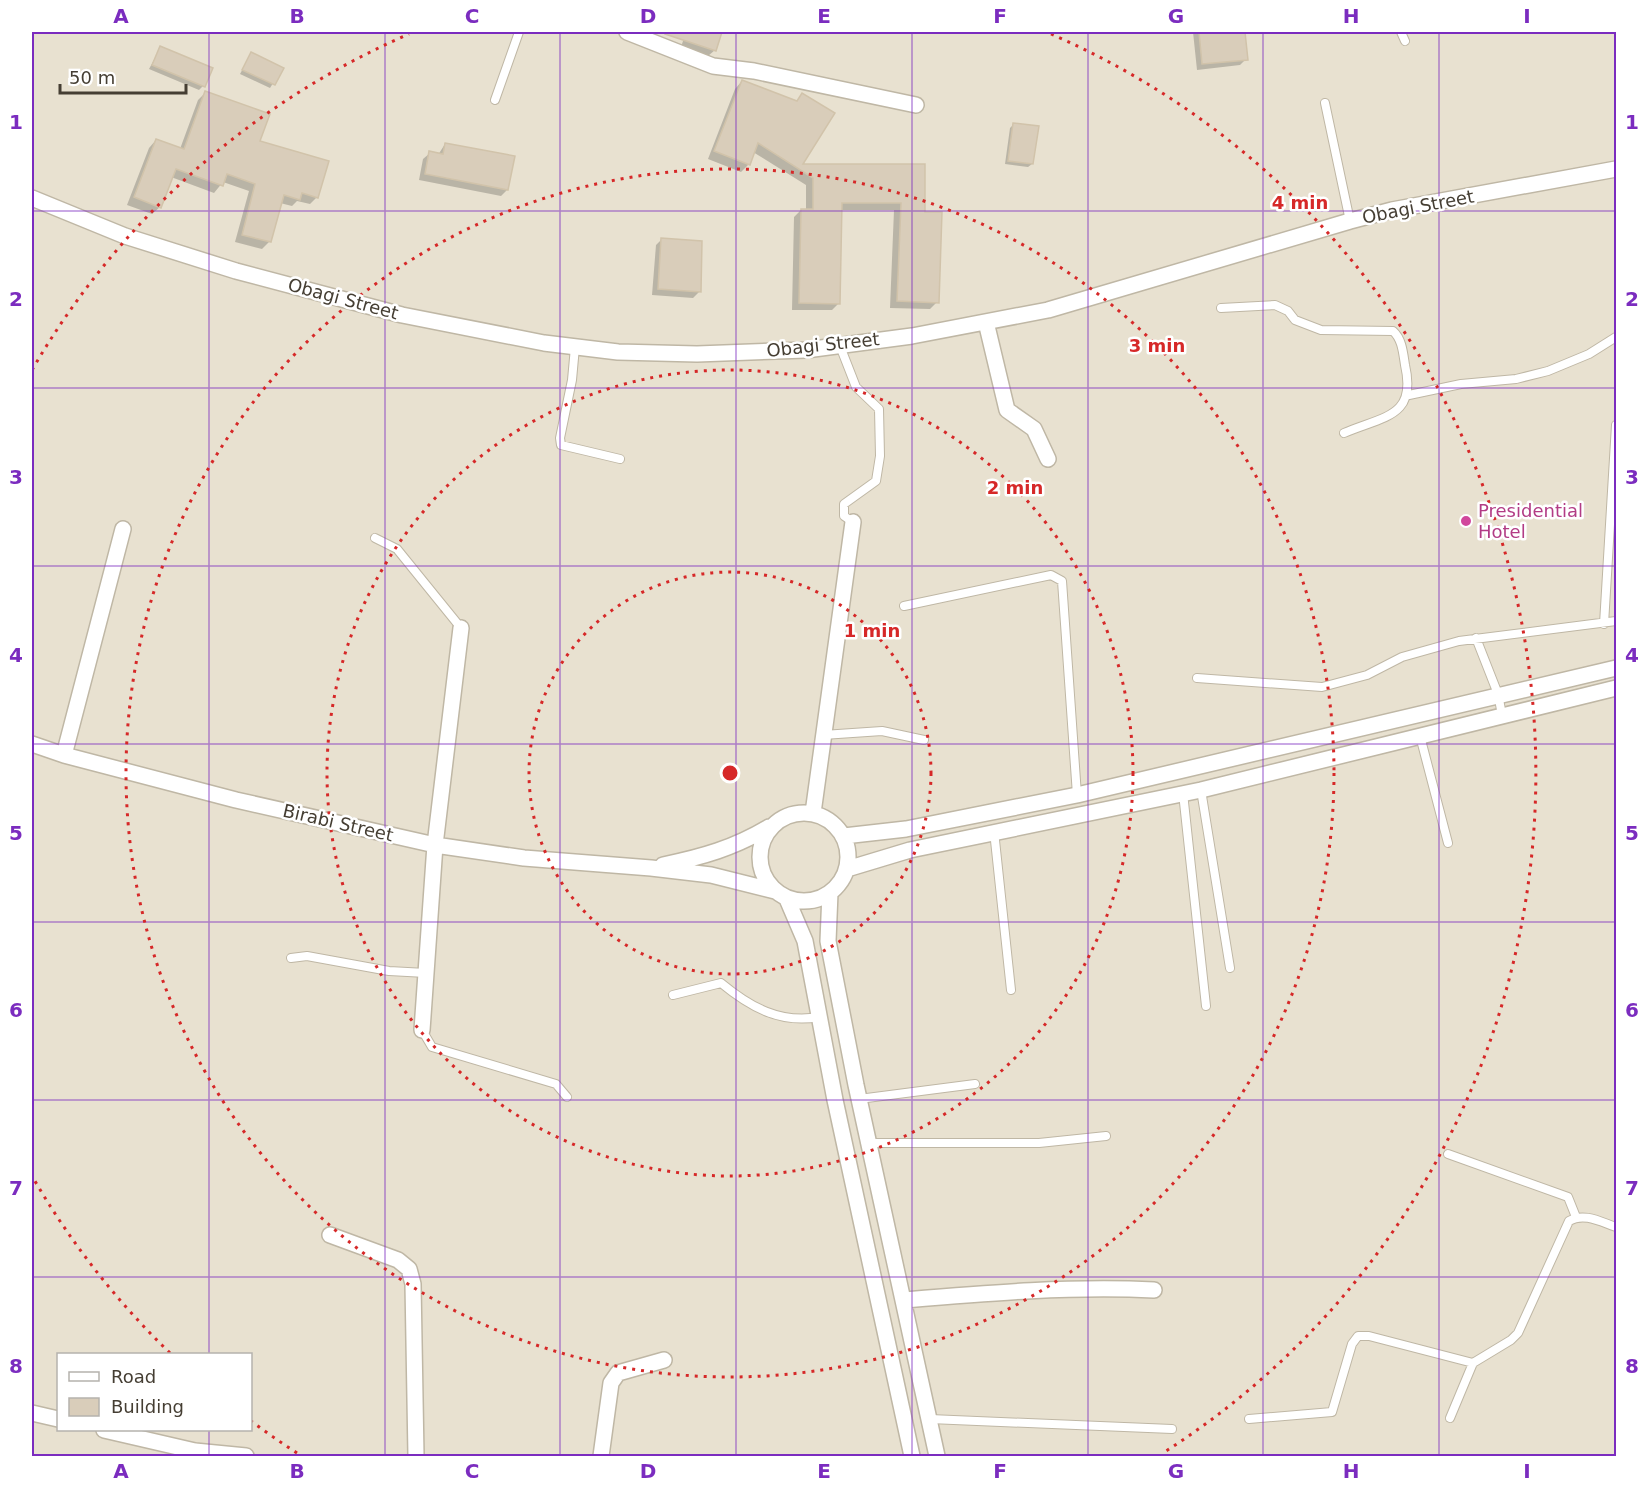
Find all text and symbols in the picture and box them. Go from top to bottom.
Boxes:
text: A [113,4,129,28]
text: B [289,4,305,28]
text: C [465,4,479,28]
text: D [640,4,656,28]
text: E [817,4,831,28]
text: F [993,4,1007,28]
text: G [1168,4,1184,28]
text: H [1343,4,1359,28]
text: I [1523,4,1531,28]
scale bar [60,57,186,95]
text: 50 m [69,67,115,88]
text: 1 [9,110,23,134]
text: 1 [1625,110,1639,134]
street label: Obagi Street [1360,185,1476,228]
text: 4 min [1272,192,1328,213]
street label: Obagi Street [286,274,401,323]
text: 2 [9,287,23,311]
text: 2 [1625,287,1639,311]
street label: Obagi Street [765,328,880,361]
text: 3 min [1129,335,1185,356]
text: 3 [9,465,23,489]
text: 3 [1625,465,1639,489]
text: 2 min [987,477,1043,498]
place label: Presidential Hotel [1478,500,1583,542]
marker: Presidential Hotel [1459,514,1473,528]
text: 1 min [844,620,900,641]
text: 4 [9,643,23,667]
text: 4 [1625,643,1639,667]
centre of rings [720,763,740,783]
street label: Birabi Street [281,800,395,845]
text: 5 [9,821,23,845]
text: 5 [1625,821,1639,845]
text: 6 [9,998,23,1022]
text: 6 [1625,998,1639,1022]
text: 7 [9,1176,23,1200]
text: 7 [1625,1176,1639,1200]
legend [57,1353,252,1431]
text: 8 [9,1354,23,1378]
text: 8 [1625,1354,1639,1378]
text: Road [111,1366,156,1387]
text: Building [111,1396,184,1417]
text: A [113,1459,129,1483]
text: B [289,1459,305,1483]
text: C [465,1459,479,1483]
text: D [640,1459,656,1483]
text: E [817,1459,831,1483]
text: F [993,1459,1007,1483]
text: G [1168,1459,1184,1483]
text: H [1343,1459,1359,1483]
text: I [1523,1459,1531,1483]

